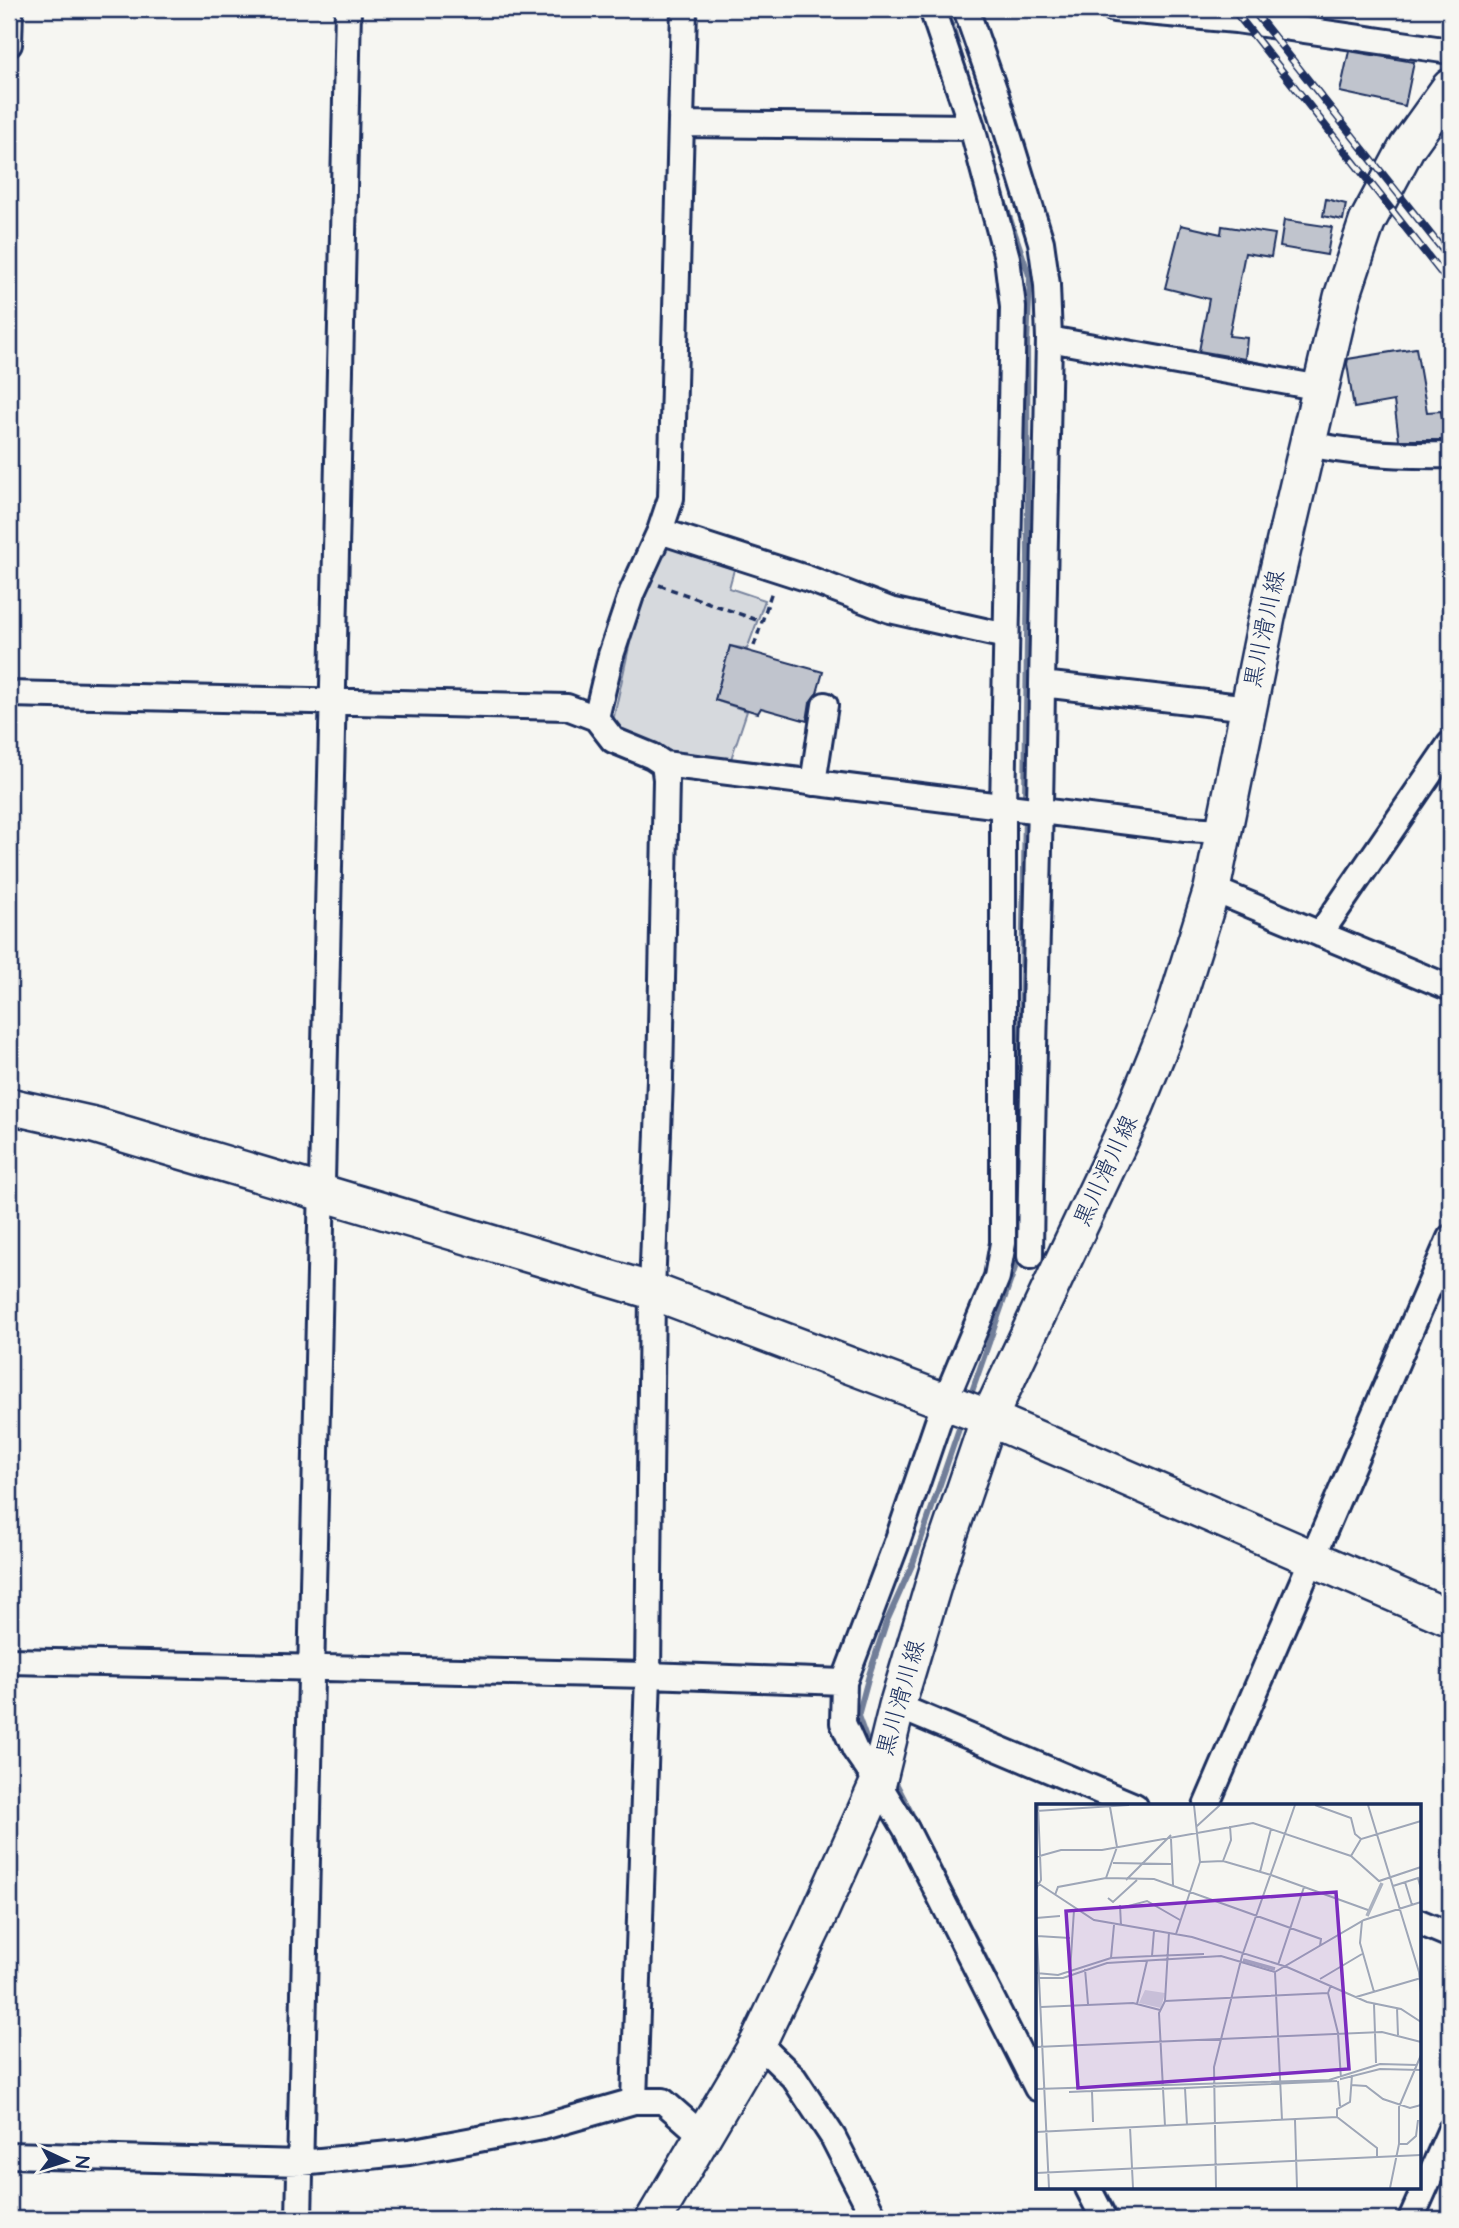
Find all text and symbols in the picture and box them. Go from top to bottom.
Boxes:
street label: 黒川滑川線 [1236,567,1294,691]
street label: 黒川滑川線 [1065,1109,1147,1233]
street label: 黒川滑川線 [868,1636,934,1760]
inset map [1036,1804,1420,2190]
north arrow [32,2126,102,2196]
text: N [68,2155,95,2169]

